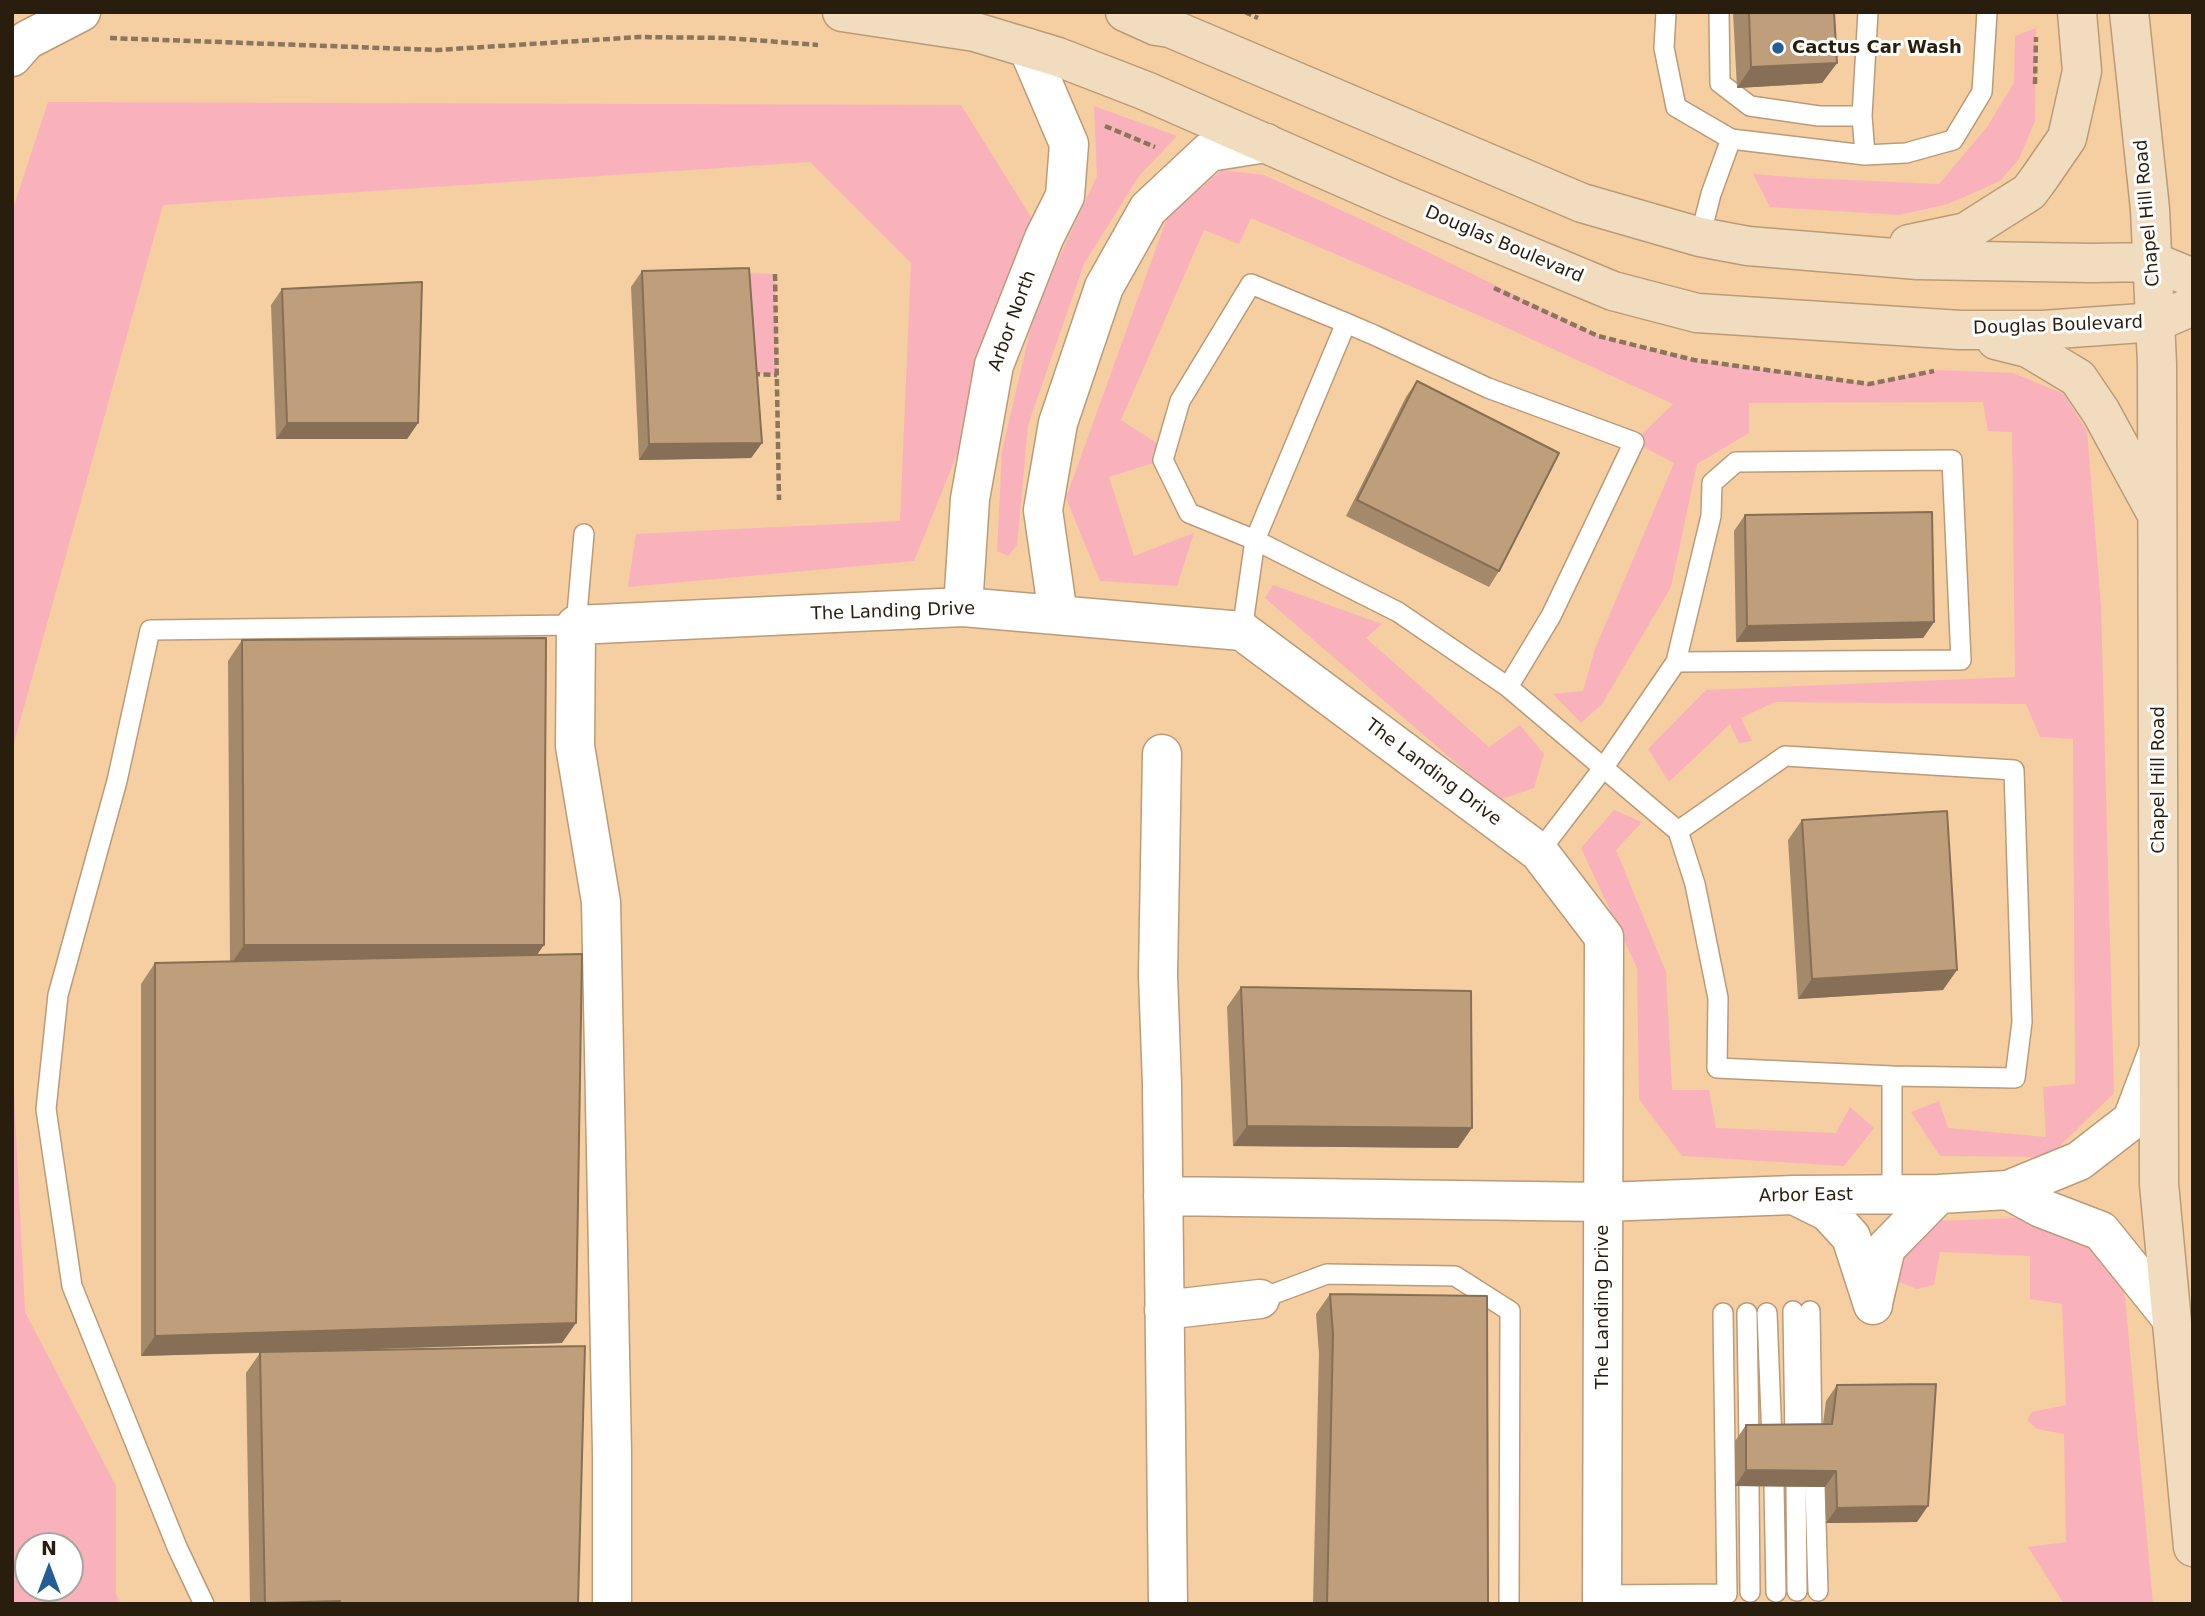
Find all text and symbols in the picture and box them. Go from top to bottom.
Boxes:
place label: Cactus Car Wash [1792,37,1962,59]
marker: Cactus Car Wash [1770,40,1786,56]
street label: Chapel Hill Road [2131,139,2165,287]
street label: Douglas Boulevard [1422,202,1586,288]
street label: Arbor North [985,268,1041,374]
street label: Douglas Boulevard [1973,312,2143,340]
street label: The Landing Drive [810,598,976,626]
street label: Chapel Hill Road [2148,706,2170,854]
street label: The Landing Drive [1361,715,1505,831]
street label: Arbor East [1759,1184,1853,1208]
street label: The Landing Drive [1592,1225,1614,1389]
north arrow [14,1532,84,1602]
text: N [41,1537,57,1559]

